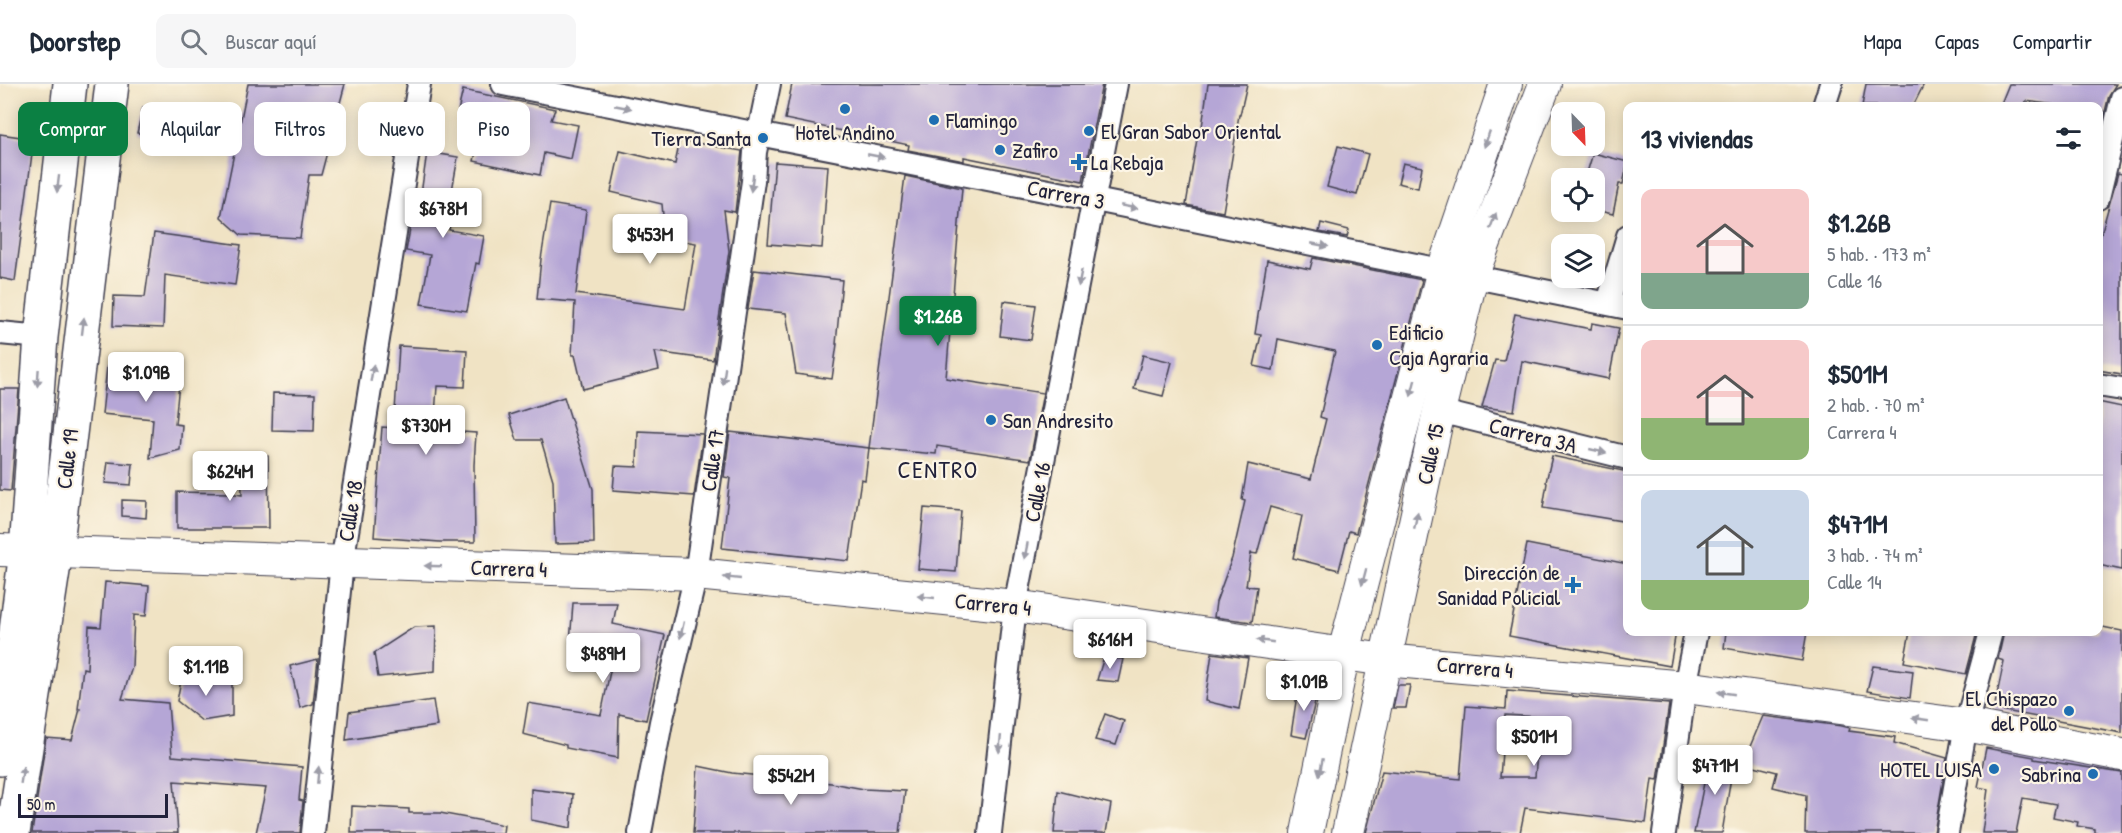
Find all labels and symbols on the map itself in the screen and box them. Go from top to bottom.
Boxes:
marker: Hotel Andino [838,102,852,116]
north arrow [1551,102,1605,156]
one-way arrow [613,103,632,112]
place label: Flamingo [945,105,1017,135]
marker: Flamingo [927,113,941,127]
place label: El Gran Sabor Oriental [1101,116,1281,146]
place label: Hotel Andino [795,117,895,147]
place label: Tierra Santa [652,123,751,153]
marker: El Gran Sabor Oriental [1082,124,1096,138]
one-way arrow [1482,130,1491,148]
marker: Tierra Santa [756,131,770,145]
place label: Zafiro [1012,135,1058,165]
marker: Zafiro [993,143,1007,157]
place label: La Rebaja [1091,147,1163,177]
one-way arrow [867,152,886,161]
marker: La Rebaja [1072,155,1086,169]
street label: Carrera 3 [1025,172,1107,216]
one-way arrow [53,174,63,193]
one-way arrow [748,174,757,193]
pin: $678M [401,188,485,239]
one-way arrow [1120,202,1138,212]
one-way arrow [1489,212,1498,230]
pin: $453M [608,214,692,265]
one-way arrow [1311,241,1330,250]
one-way arrow [1075,268,1084,287]
pin: $1.26B [889,296,987,347]
one-way arrow [78,317,88,336]
place label: Edificio Caja Agraria [1389,317,1489,372]
marker: Edificio Caja Agraria [1370,338,1384,352]
pin: $1.09B [97,352,195,403]
one-way arrow [368,364,377,383]
one-way arrow [719,366,728,385]
one-way arrow [33,368,43,387]
one-way arrow [1407,379,1417,397]
pin: $730M [384,405,468,456]
place label: San Andresito [1003,405,1113,435]
street label: Carrera 3A [1486,410,1580,460]
marker: San Andresito [984,413,998,427]
street label: Calle 15 [1409,421,1451,487]
street label: Calle 19 [48,427,86,491]
street label: Calle 17 [693,427,731,493]
one-way arrow [1589,446,1607,456]
pin: $624M [188,451,272,502]
district label: CENTRO [898,453,979,485]
street label: Calle 16 [1016,459,1058,525]
street label: Calle 18 [330,478,370,544]
one-way arrow [1411,511,1421,530]
one-way arrow [1021,542,1030,561]
street label: Carrera 4 [470,552,548,584]
place label: Dirección de Sanidad Policial [1437,557,1560,612]
one-way arrow [423,561,442,570]
one-way arrow [1358,568,1368,586]
one-way arrow [723,573,742,582]
marker: Dirección de Sanidad Policial [1564,576,1582,594]
street label: Carrera 4 [953,585,1033,623]
one-way arrow [917,592,936,602]
pin: $616M [1068,619,1152,670]
one-way arrow [677,621,687,639]
pin: $489M [561,633,645,684]
one-way arrow [1256,637,1275,646]
pin: $1.11B [157,646,255,697]
street label: Carrera 4 [1435,649,1515,685]
pin: $1.01B [1255,661,1353,712]
place label: El Chispazo del Pollo [1965,683,2057,738]
one-way arrow [1717,688,1736,697]
marker: El Chispazo del Pollo [2062,704,2076,718]
one-way arrow [1910,714,1929,723]
pin: $501M [1492,716,1576,767]
one-way arrow [995,735,1005,754]
pin: $471M [1673,745,1757,796]
place label: HOTEL LUISA [1880,754,1982,784]
pin: $542M [749,755,833,806]
one-way arrow [1315,758,1325,776]
place label: Sabrina [2021,759,2081,789]
marker: HOTEL LUISA [1987,762,2001,776]
one-way arrow [313,765,323,784]
one-way arrow [18,766,27,785]
marker: Sabrina [2086,767,2100,781]
scale bar [18,791,168,818]

